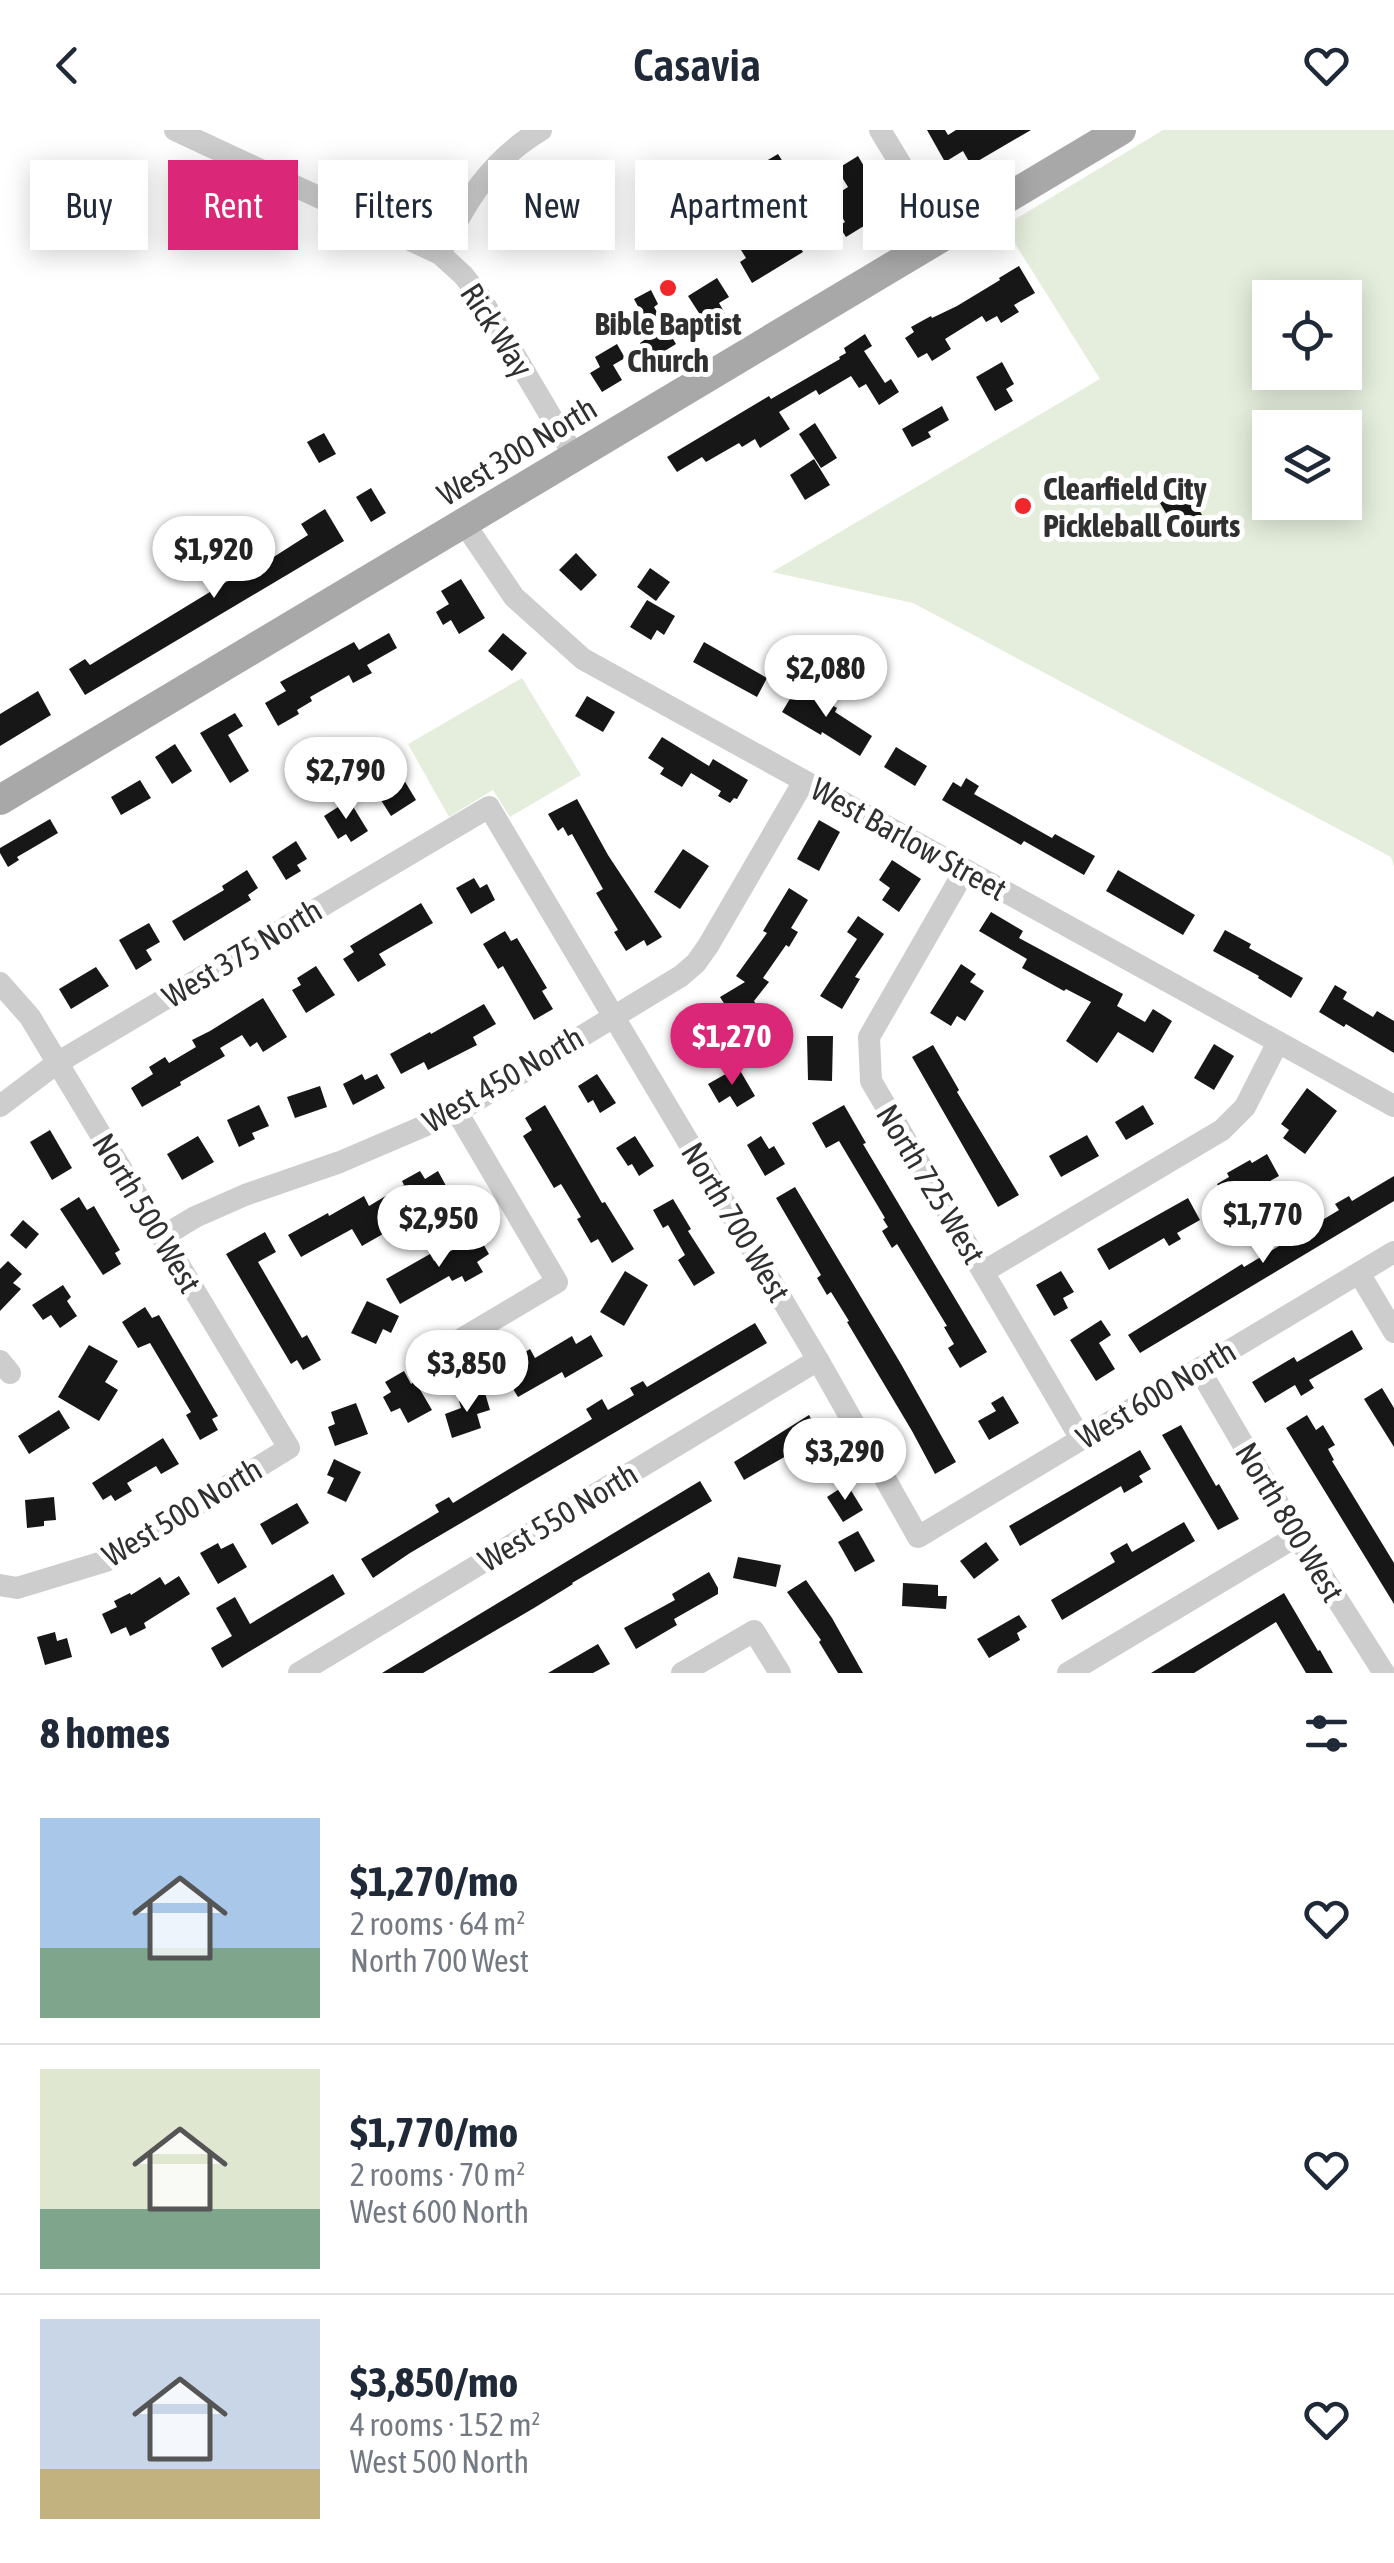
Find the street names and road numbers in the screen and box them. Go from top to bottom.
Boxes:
street label: Rick Way [453,276,541,384]
street label: West 300 North [431,389,603,513]
street label: West Barlow Street [805,770,1013,908]
street label: West 375 North [156,891,328,1015]
street label: West 450 North [416,1018,590,1140]
street label: North 725 West [869,1098,993,1270]
street label: North 500 West [85,1127,209,1299]
street label: North 700 West [674,1136,798,1308]
street label: West 600 North [1070,1332,1242,1456]
street label: North 800 West [1228,1436,1352,1608]
street label: West 500 North [96,1450,268,1574]
street label: West 550 North [472,1455,644,1579]

